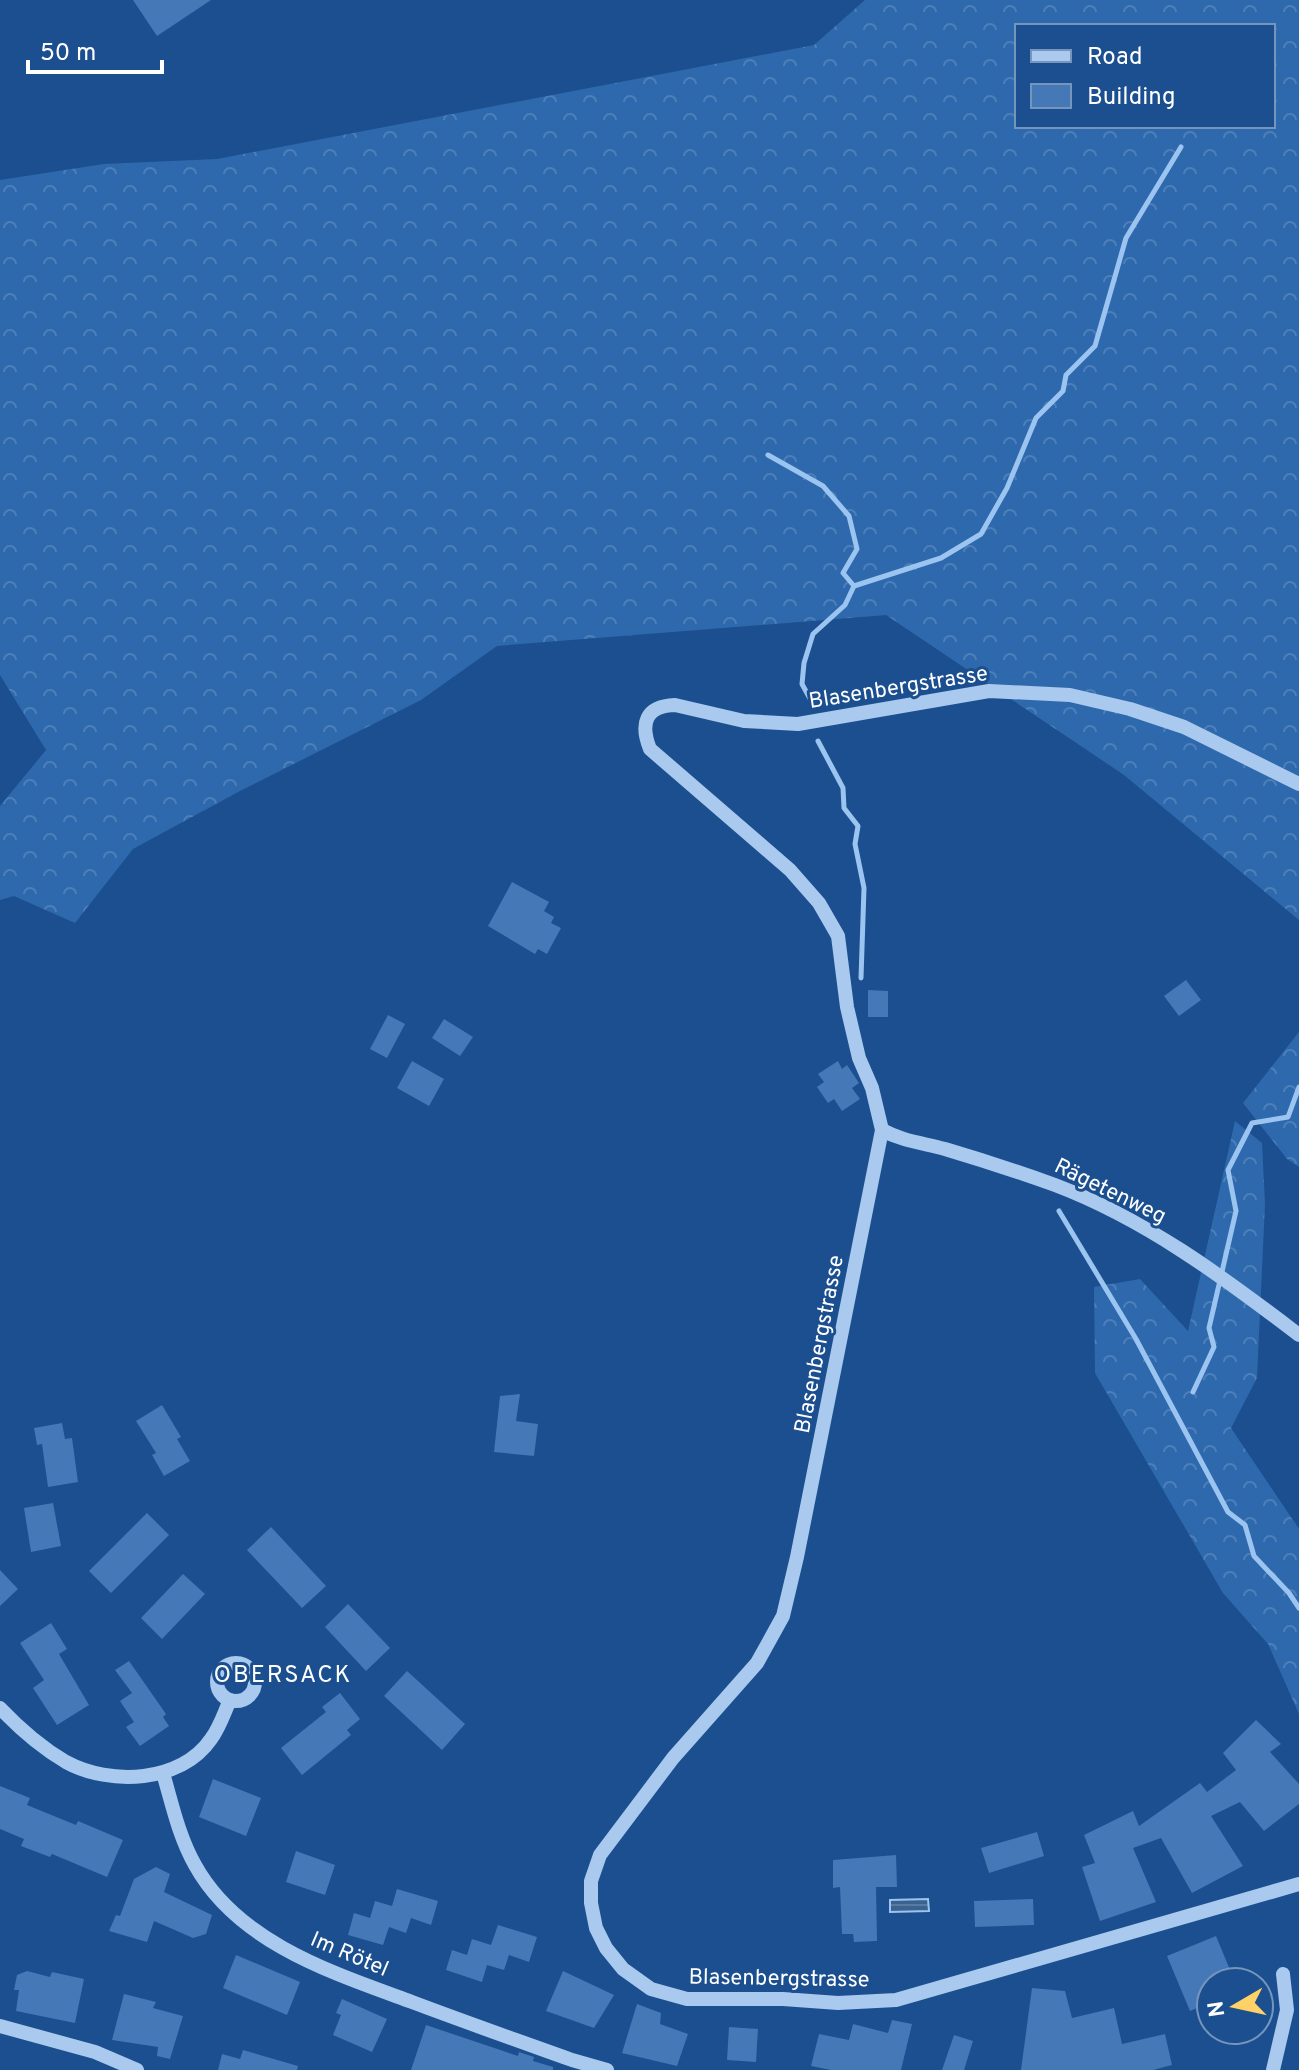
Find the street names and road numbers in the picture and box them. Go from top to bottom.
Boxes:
street label: Blasenbergstrasse [807,661,990,716]
street label: Rägetenweg [1050,1154,1170,1231]
street label: Blasenbergstrasse [790,1253,851,1436]
street label: Im Rötel [306,1927,392,1984]
street label: Blasenbergstrasse [688,1964,870,1995]

